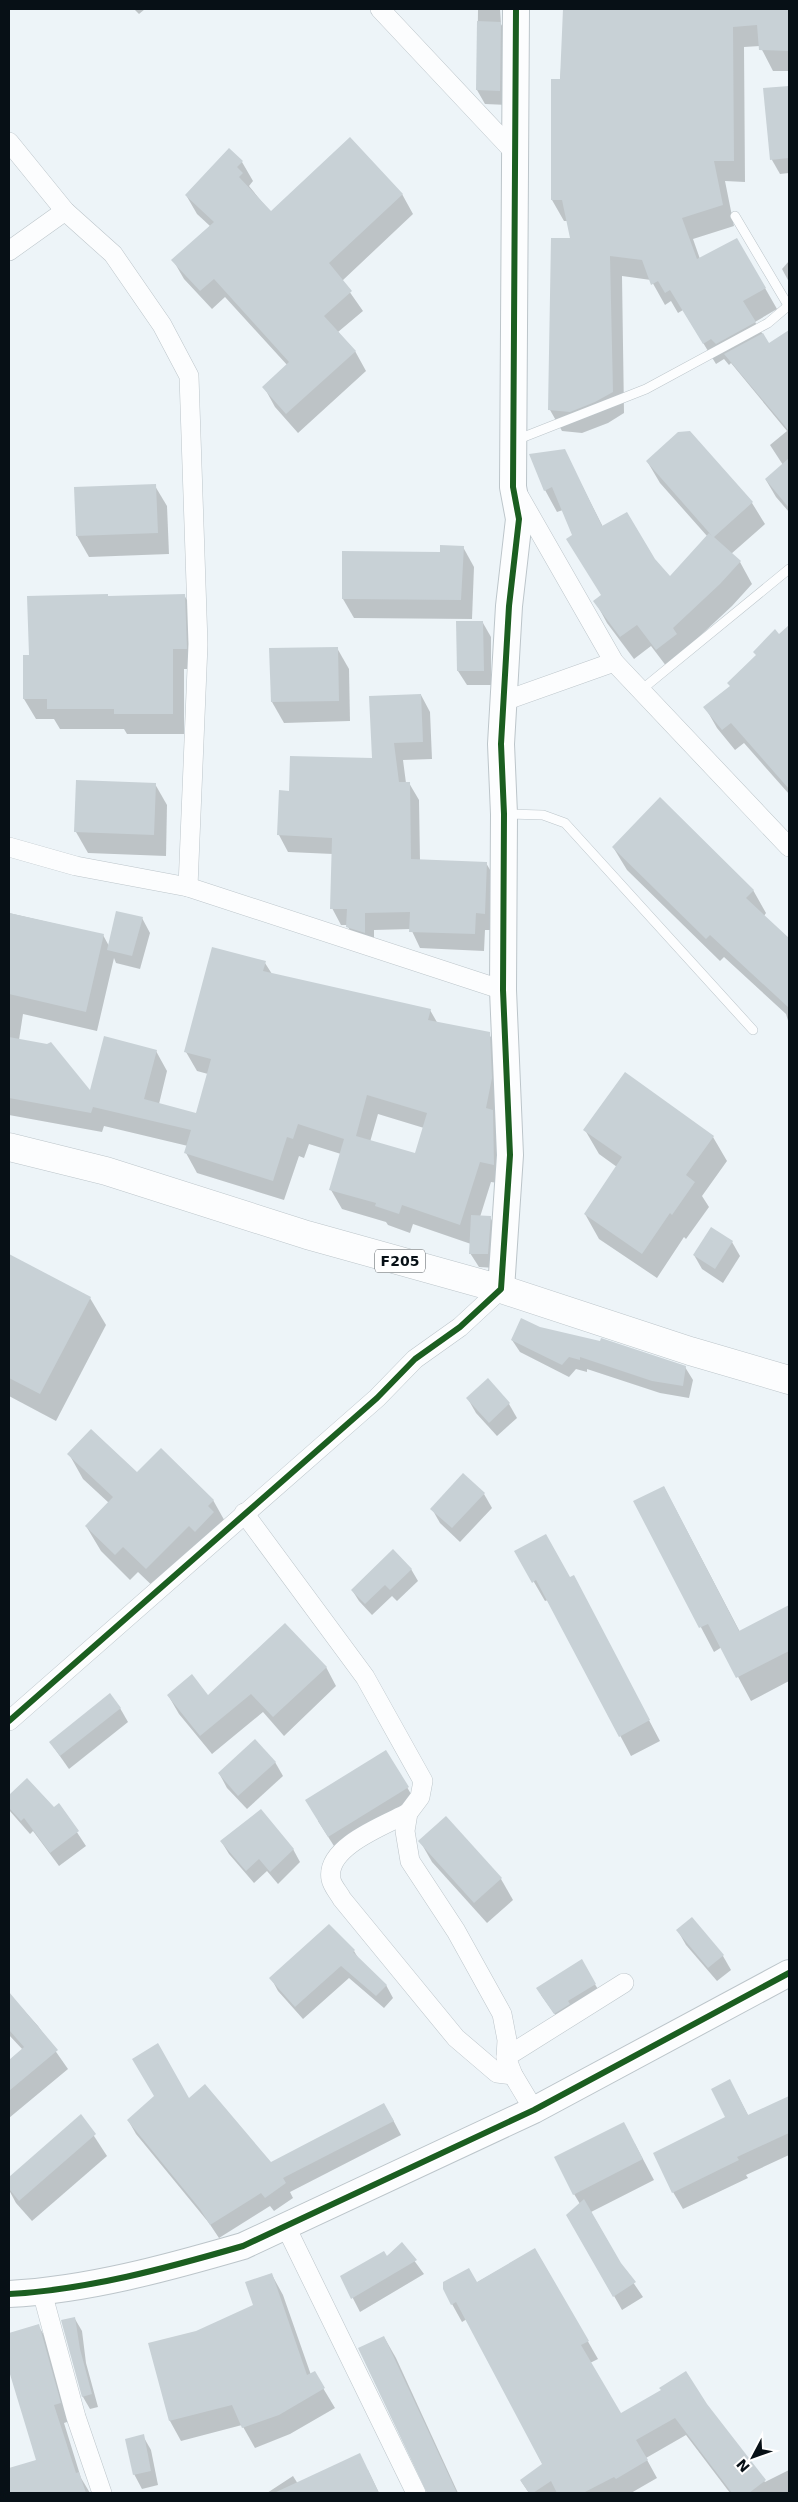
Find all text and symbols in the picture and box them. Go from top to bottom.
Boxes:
road number: F205 [375,1250,425,1272]
north arrow [728,2432,778,2482]
text: N [733,2456,753,2475]

